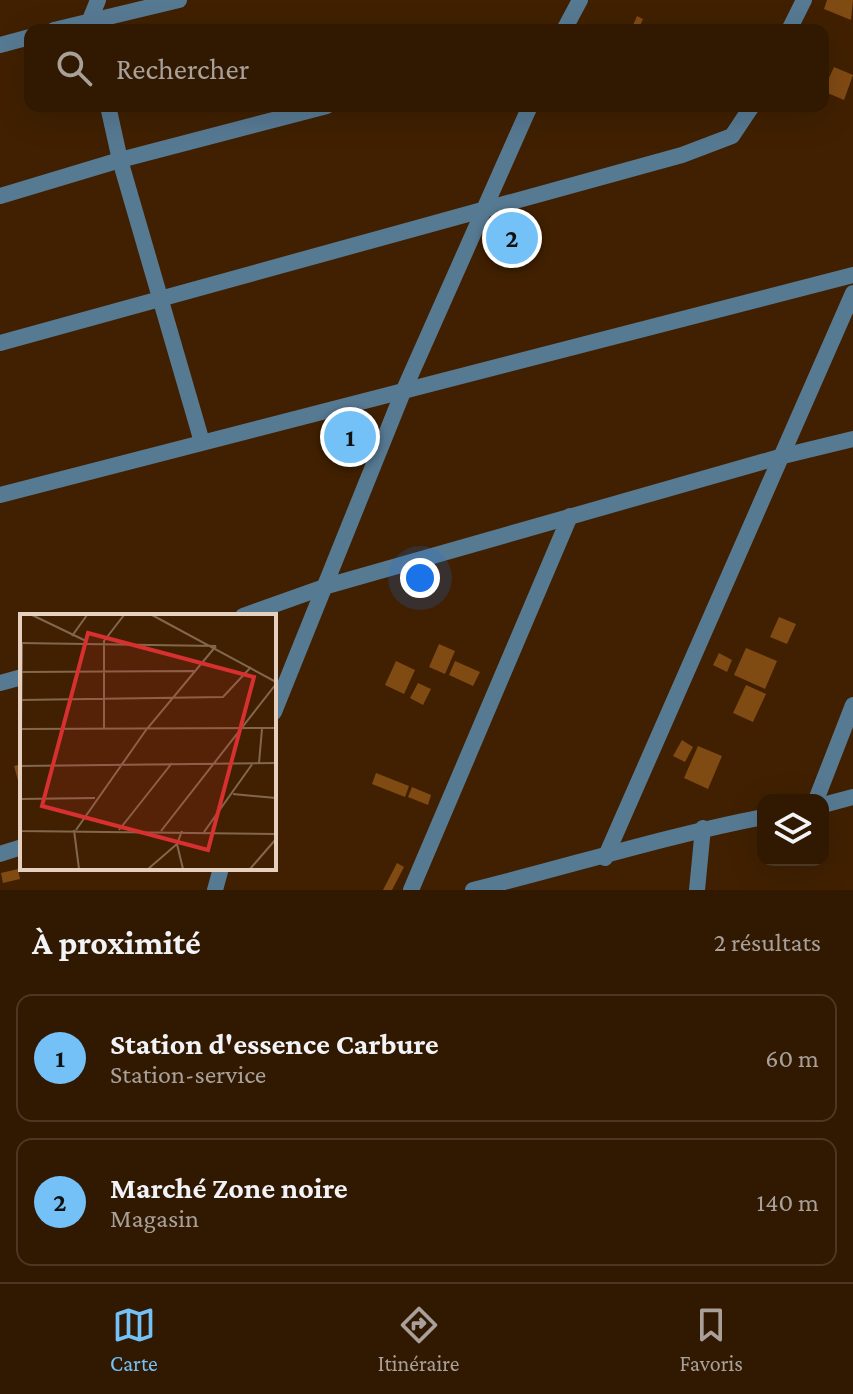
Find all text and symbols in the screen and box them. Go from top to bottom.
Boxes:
search box [24,24,829,112]
icon: search [52,46,96,90]
text: Rechercher [116,52,249,85]
pin: 2 [486,208,538,268]
pin: 1 [324,407,376,467]
your location [400,558,440,598]
inset map [20,614,276,870]
map controls [757,794,829,866]
button: layers [757,794,829,866]
text: À proximité [32,924,201,961]
text: 2 résultats [714,928,821,957]
text: Station d'essence Carbure [110,1027,439,1060]
text: 1 [55,1044,65,1073]
text: 60 m [765,1044,819,1073]
text: Station-service [110,1060,266,1089]
text: Marché Zone noire [110,1171,348,1204]
text: 2 [53,1188,67,1217]
text: 140 m [757,1188,819,1217]
text: Magasin [110,1204,199,1233]
tab: Carte [110,1303,158,1376]
tab: Itinéraire [378,1303,459,1376]
tab: Favoris [679,1303,743,1376]

